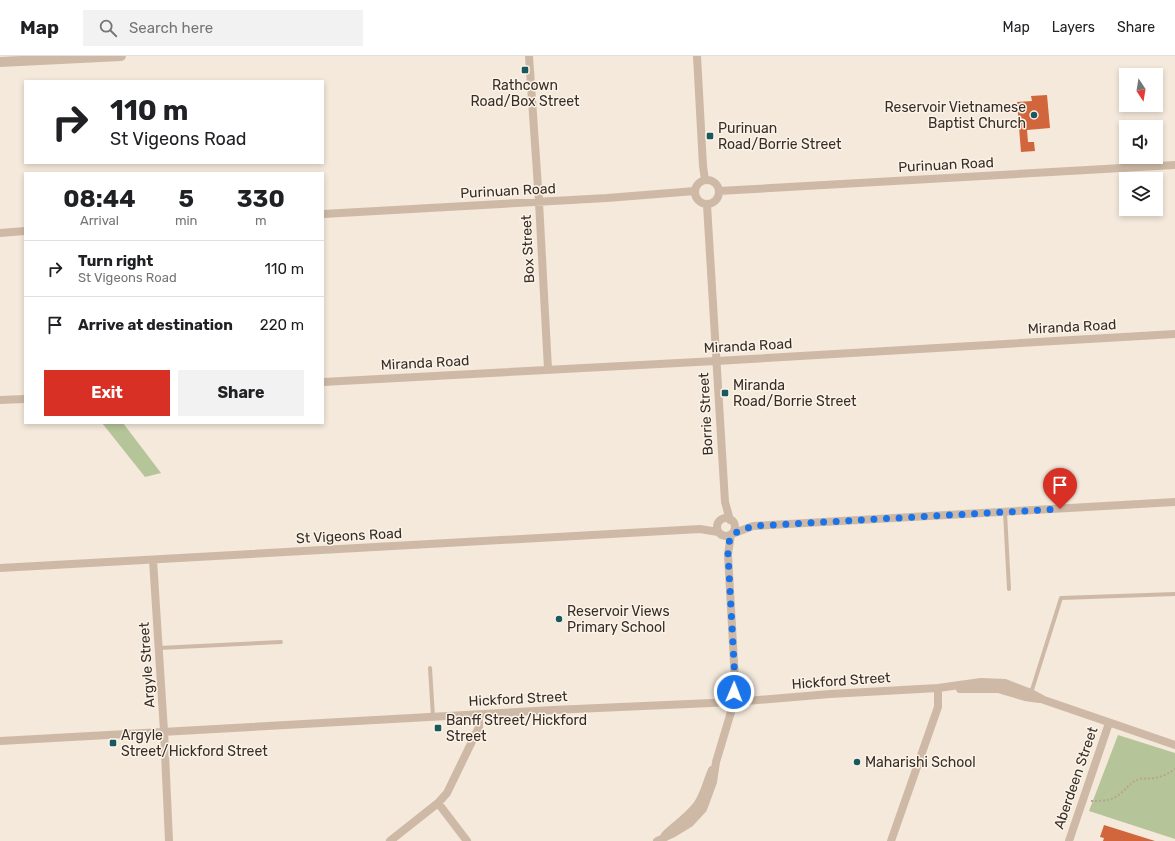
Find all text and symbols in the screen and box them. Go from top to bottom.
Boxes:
search box [83,10,363,46]
text: Map [20,16,59,39]
icon: search [97,17,119,39]
text: Search here [129,19,213,37]
text: Map [1003,19,1030,36]
text: Layers [1052,19,1095,36]
text: Share [1117,19,1155,36]
marker: Rathcown Road/Box Street [520,65,530,75]
north arrow [1119,68,1163,112]
map controls [1119,68,1163,216]
place label: Rathcown Road/Box Street [470,77,580,110]
text: 110 m [110,94,188,127]
icon: right [44,96,96,148]
place label: Reservoir Vietnamese Baptist Church [885,99,1026,132]
marker: Reservoir Vietnamese Baptist Church [1029,110,1039,120]
place label: Purinuan Road/Borrie Street [718,120,842,153]
button: sound [1119,120,1163,164]
text: St Vigeons Road [110,128,247,150]
marker: Purinuan Road/Borrie Street [705,131,715,141]
street label: Purinuan Road [898,154,994,176]
button: layers [1119,172,1163,216]
street label: Purinuan Road [460,180,556,202]
text: 08:44 [63,185,136,213]
text: 5 [178,185,194,213]
text: 330 [237,185,285,213]
text: Arrival [80,213,119,228]
text: min [175,213,198,228]
text: m [255,213,267,228]
street label: Box Street [518,214,538,284]
text: Turn right [78,252,153,270]
icon: right [44,258,66,280]
text: 110 m [265,260,304,278]
text: St Vigeons Road [78,270,177,285]
icon: arrive [44,314,66,336]
text: Arrive at destination [78,316,233,334]
text: 220 m [260,316,304,334]
street label: Miranda Road [1027,316,1117,338]
street label: Miranda Road [703,335,793,357]
street label: Miranda Road [380,352,470,374]
button: Exit [44,370,170,416]
button: Share [178,370,304,416]
street label: Borrie Street [695,372,717,456]
place label: Miranda Road/Borrie Street [733,377,857,410]
marker: Miranda Road/Borrie Street [720,388,730,398]
pin [1043,468,1077,509]
icon: arrive [1049,474,1071,496]
street label: St Vigeons Road [296,525,402,547]
place label: Reservoir Views Primary School [567,603,670,636]
marker: Reservoir Views Primary School [554,614,564,624]
street label: Argyle Street [135,621,158,708]
street label: Hickford Street [791,669,892,693]
position arrow [713,671,755,713]
street label: Hickford Street [468,688,568,710]
place label: Banff Street/Hickford Street [446,712,587,745]
marker: Banff Street/Hickford Street [433,723,443,733]
street label: Aberdeen Street [1051,724,1102,831]
place label: Argyle Street/Hickford Street [121,727,268,760]
marker: Argyle Street/Hickford Street [108,738,118,748]
place label: Maharishi School [865,754,976,771]
marker: Maharishi School [852,757,862,767]

